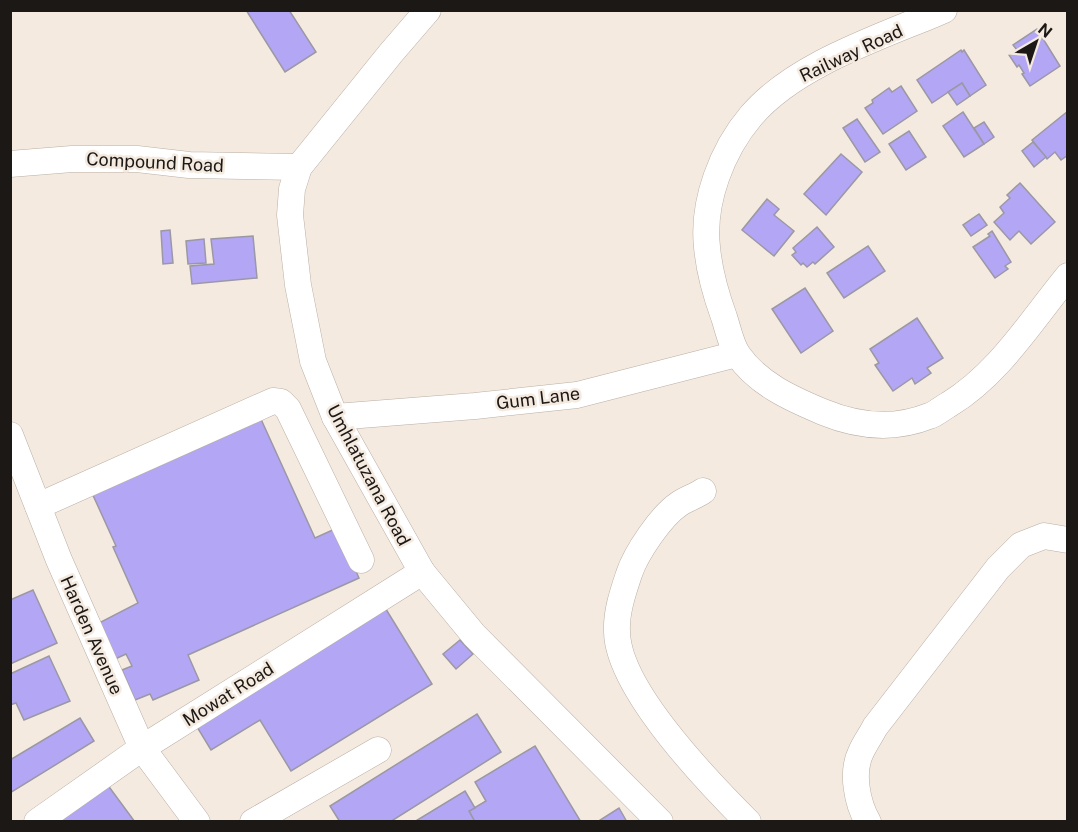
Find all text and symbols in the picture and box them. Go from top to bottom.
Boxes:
north arrow [1006,12,1066,72]
text: N [1034,19,1056,42]
street label: Railway Road [796,20,906,86]
street label: Compound Road [86,148,224,176]
street label: Gum Lane [495,382,581,414]
street label: Umhlatuzana Road [323,401,415,549]
street label: Harden Avenue [56,572,128,698]
street label: Mowat Road [179,658,277,730]

